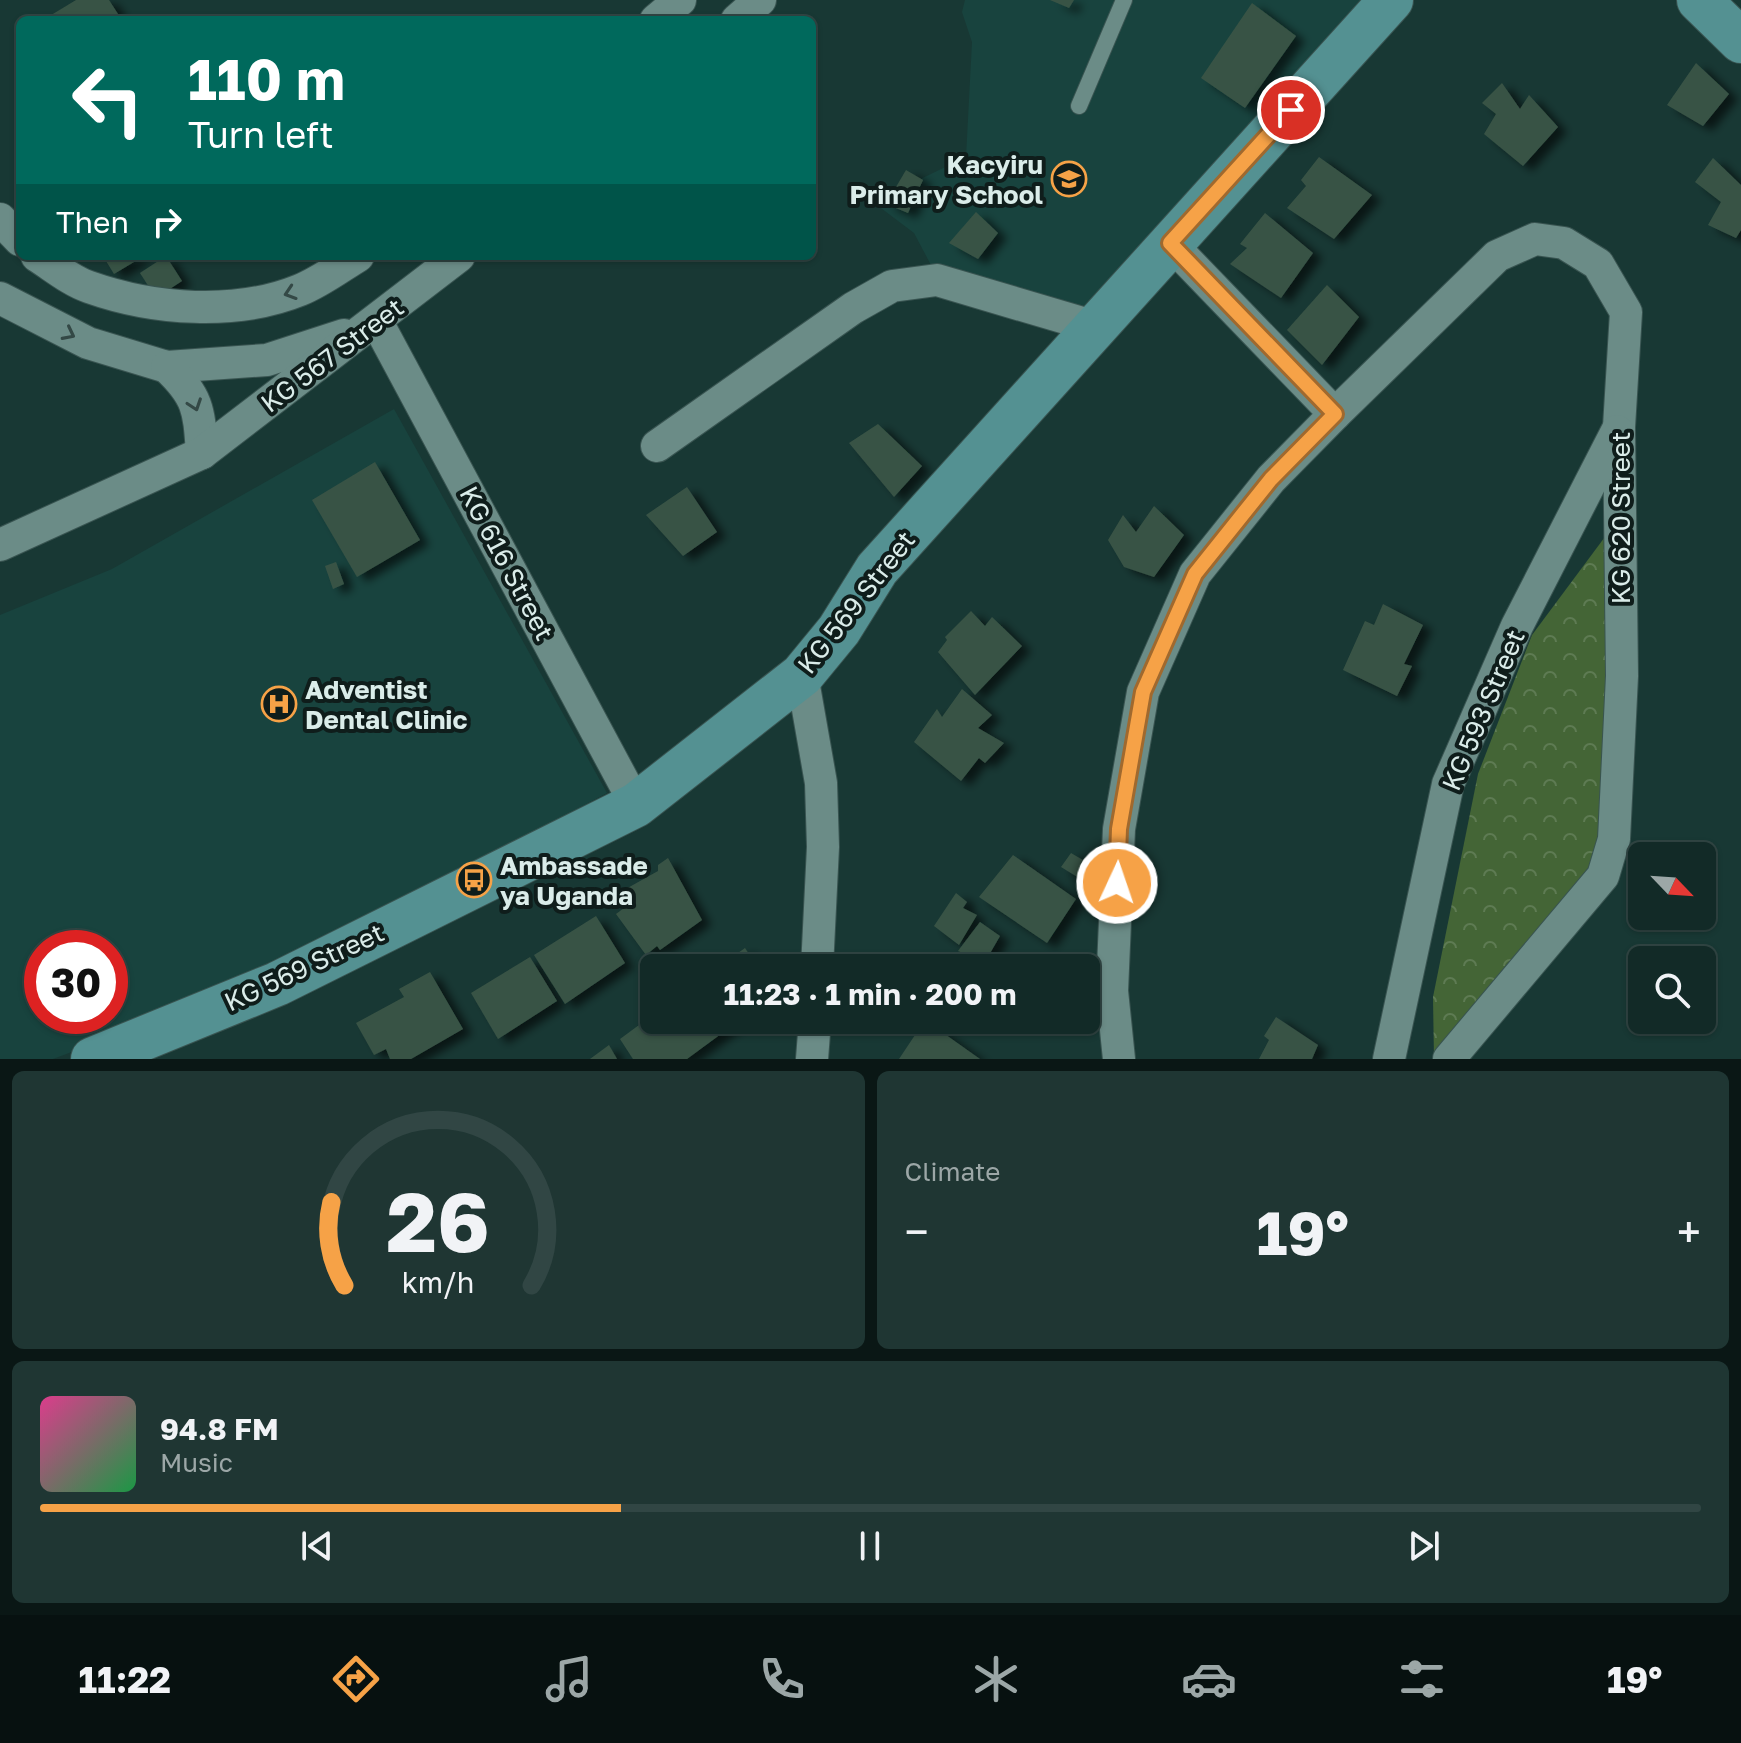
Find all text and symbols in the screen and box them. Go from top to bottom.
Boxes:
text: 110 m [188,45,345,112]
icon: left [56,48,160,152]
pin [1257,76,1325,144]
icon: arrive [1269,88,1313,132]
text: Turn left [188,113,334,156]
place label: Kacyiru Primary School [850,149,1043,210]
school or university icon: Kacyiru Primary School [1050,160,1088,198]
icon: right [145,200,189,244]
text: Then [56,204,129,240]
one-way arrow [284,284,298,300]
street label: KG 567 Street [255,291,409,419]
one-way arrow [61,324,76,340]
one-way arrow [186,397,202,411]
street label: KG 620 Street [1605,432,1636,604]
street label: KG 616 Street [453,481,561,645]
street label: KG 569 Street [791,525,921,679]
street label: KG 593 Street [1435,625,1531,795]
place label: Adventist Dental Clinic [305,674,467,735]
hospital icon: Adventist Dental Clinic [260,685,298,723]
position arrow [1075,841,1159,925]
north arrow [1628,842,1716,930]
map controls [1628,842,1716,1034]
place label: Ambassade ya Uganda [500,850,648,911]
bus stop icon: Ambassade ya Uganda [455,861,493,899]
street label: KG 569 Street [219,917,389,1017]
speed limit sign: 30 [24,930,128,1034]
button: search [1628,946,1716,1034]
text: 11:23 · 1 min · 200 m [724,976,1016,1012]
text: Climate [905,1156,1000,1187]
text: 26 [386,1170,490,1270]
text: 19° [1257,1196,1349,1268]
text: − [905,1205,929,1258]
text: + [1677,1205,1701,1258]
text: km/h [402,1265,475,1299]
text: 94.8 FM [160,1411,279,1447]
text: Music [160,1447,233,1478]
icon: previous [295,1524,339,1568]
icon: pause [848,1524,892,1568]
icon: next [1402,1524,1446,1568]
icon: directions [328,1651,384,1707]
icon: music [541,1651,597,1707]
icon: phone [754,1651,810,1707]
icon: climate [968,1651,1024,1707]
icon: car [1181,1651,1237,1707]
icon: filters [1394,1651,1450,1707]
text: 11:22 [79,1658,171,1701]
text: 19° [1607,1658,1662,1701]

